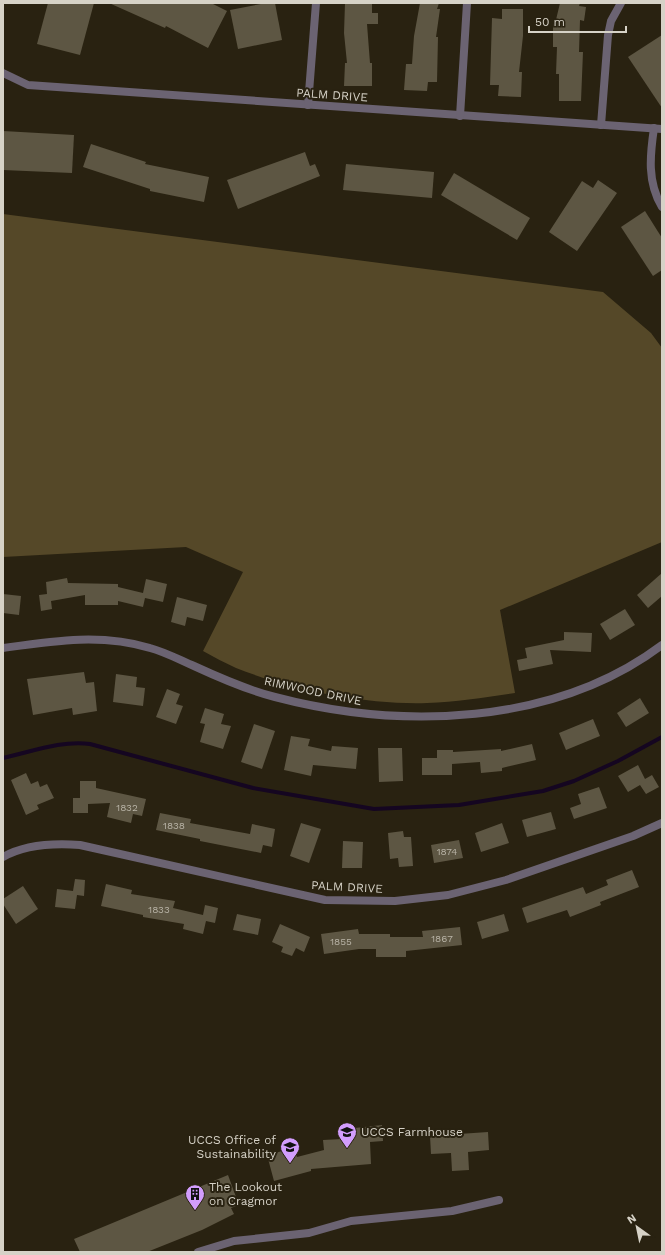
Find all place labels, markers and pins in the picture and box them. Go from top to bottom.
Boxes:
school or university icon: UCCS Farmhouse [336,1121,358,1149]
place label: UCCS Farmhouse [361,1125,463,1139]
place label: UCCS Office of Sustainability [188,1133,277,1161]
school or university icon: UCCS Office of Sustainability [279,1136,301,1164]
place label: The Lookout on Cragmor [209,1180,282,1208]
building icon: The Lookout on Cragmor [184,1183,206,1211]

